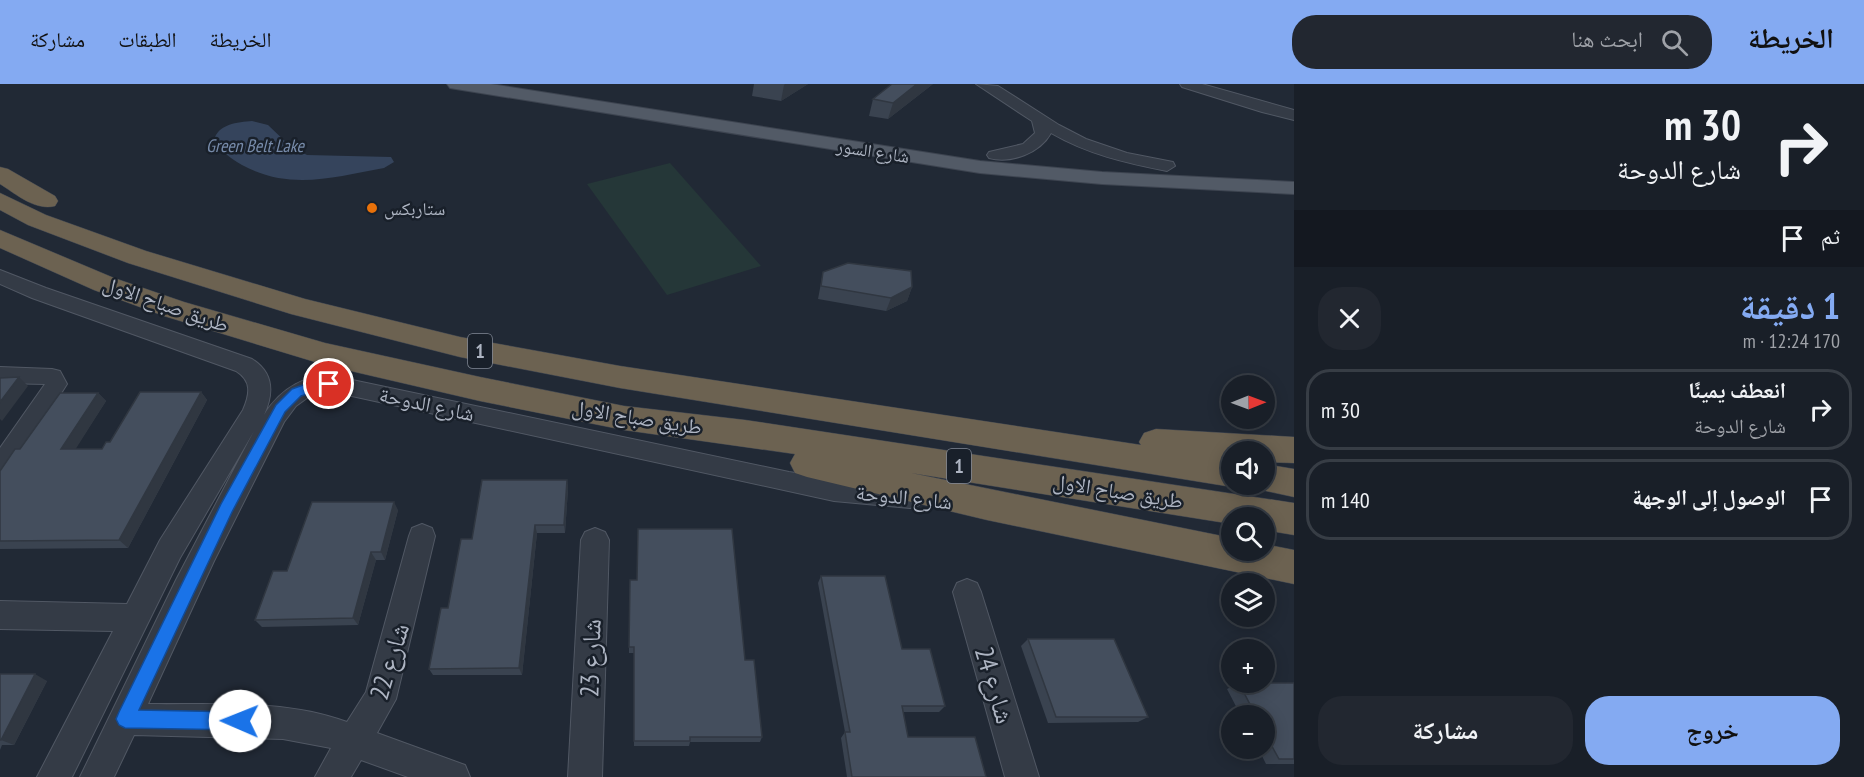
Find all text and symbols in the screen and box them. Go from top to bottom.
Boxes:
search box [1292,15,1712,69]
text: الخريطة [1748,19,1834,56]
text: ابحث هنا [1571,25,1643,53]
text: مشاركة [30,26,85,53]
text: الطبقات [118,26,177,53]
text: الخريطة [210,26,271,53]
icon: search [1658,26,1691,59]
text: 30 m [1664,97,1741,152]
icon: right [1762,108,1840,186]
water label: Green Belt Lake [206,134,305,157]
street label: شارع السور [834,134,911,168]
text: شارع الدوحة [1617,152,1741,186]
place label: ستاربكس [384,197,445,220]
marker: ستاربكس [365,201,379,215]
icon: arrive [1776,222,1809,255]
text: ثم [1821,222,1840,250]
street label: طريق صباح الاول [99,270,233,338]
text: 1 دقيقة [1740,282,1840,329]
button: close [1318,287,1381,350]
text: 170 m · 12:24 [1743,328,1840,354]
road number: 1 [468,334,492,368]
pin [303,358,354,409]
icon: arrive [312,367,345,400]
north arrow [1221,375,1275,429]
map controls [1221,375,1275,759]
text: انعطف يمينًا [1688,376,1786,404]
street label: شارع الدوحة [377,381,477,427]
street label: طريق صباح الاول [570,393,704,441]
icon: right [1804,393,1837,426]
text: 30 m [1321,396,1360,424]
text: شارع الدوحة [1694,413,1786,439]
button: sound [1221,441,1275,495]
road number: 1 [947,449,971,483]
street label: طريق صباح الاول [1051,467,1185,515]
street label: شارع الدوحة [855,479,953,515]
text: الوصول إلى الوجهة [1632,483,1786,511]
icon: arrive [1804,483,1837,516]
text: 140 m [1321,486,1370,514]
button: search [1221,507,1275,561]
button: layers [1221,573,1275,627]
street label: شارع 23 [572,618,608,698]
street label: شارع 22 [362,619,416,703]
button: + [1221,639,1275,693]
street label: شارع 24 [968,643,1022,727]
position arrow [208,689,272,753]
button: مشاركة [1318,696,1573,765]
button: خروج [1585,696,1840,765]
button: − [1221,705,1275,759]

